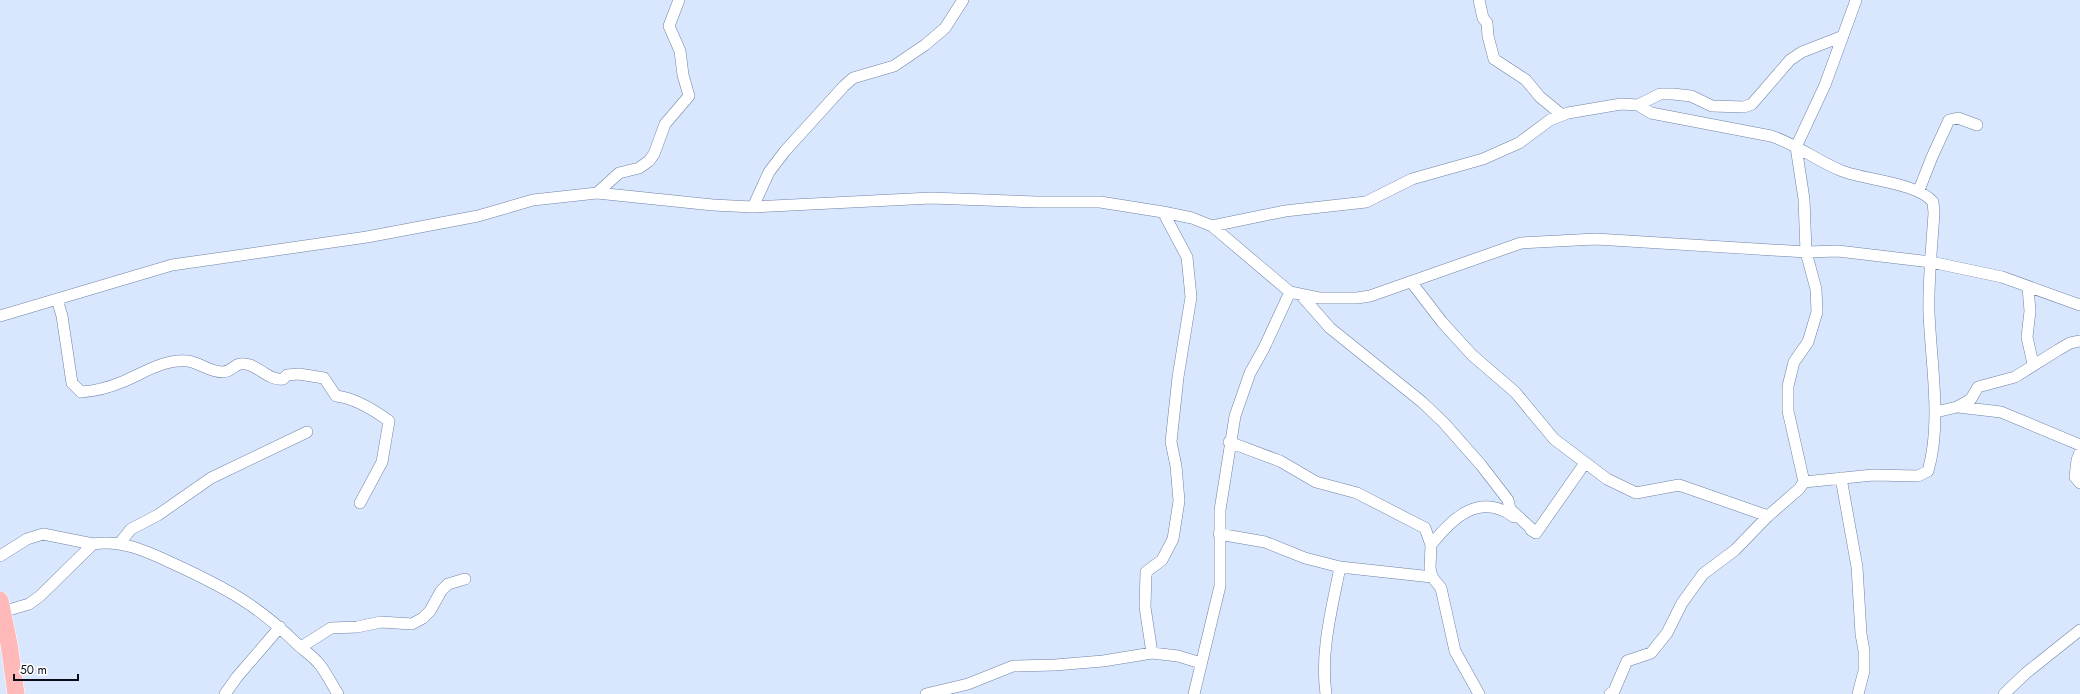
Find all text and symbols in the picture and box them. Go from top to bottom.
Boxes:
scale bar [14,656,78,682]
text: 50 m [20,661,47,679]

